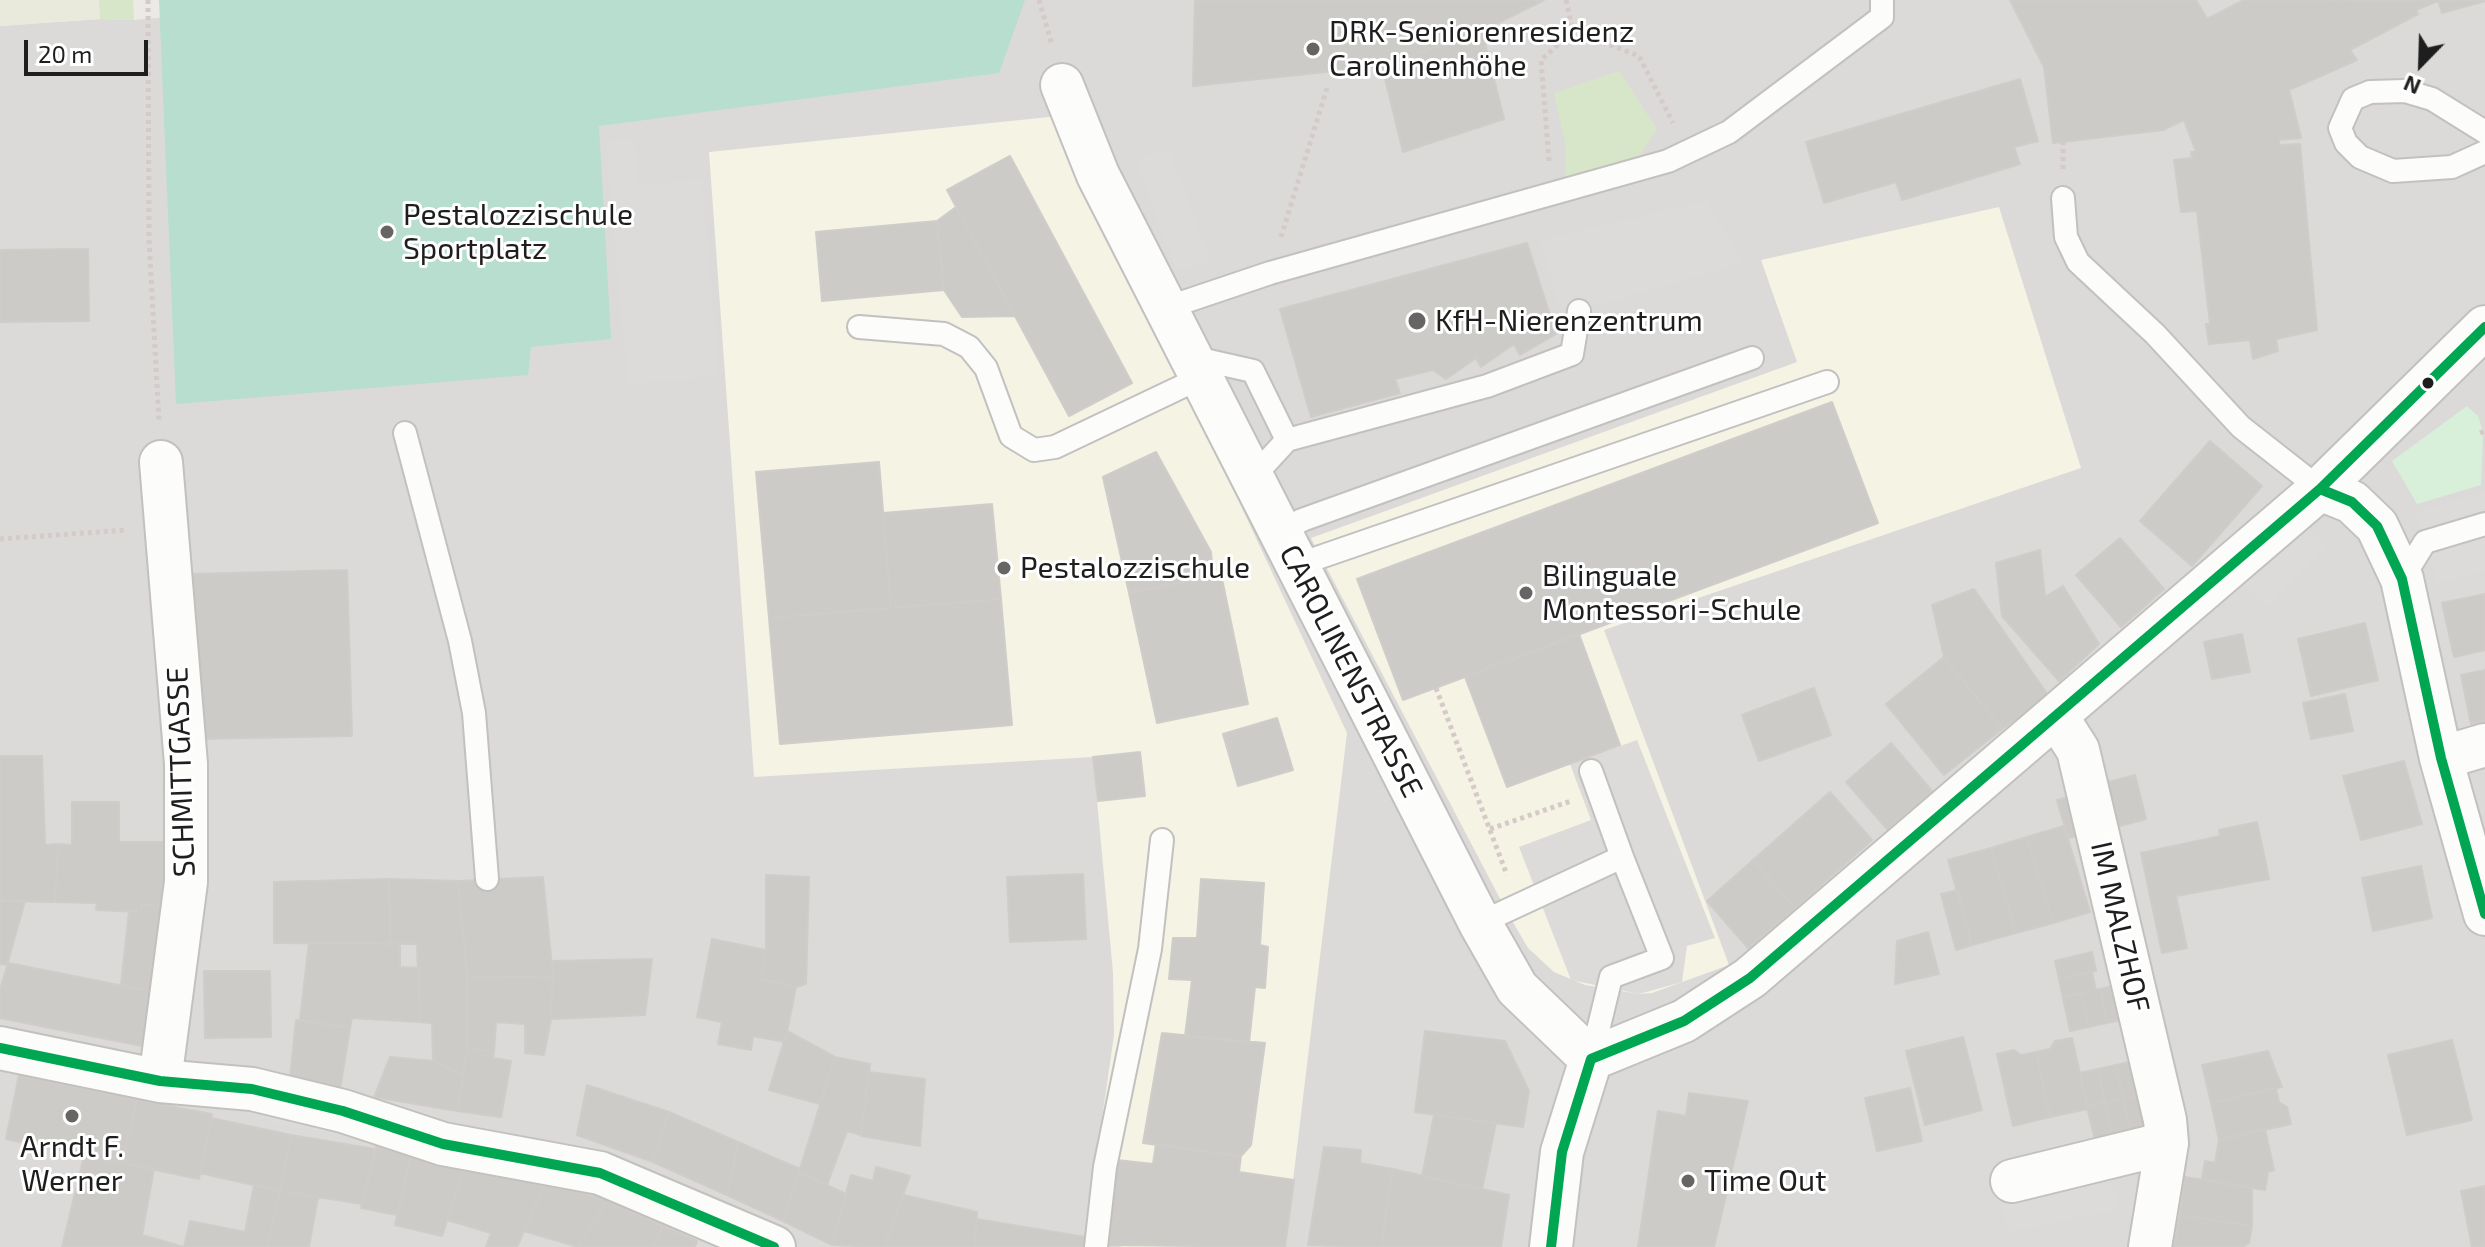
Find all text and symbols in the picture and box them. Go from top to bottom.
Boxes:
place label: DRK-Seniorenresidenz Carolinenhöhe [1329,14,1634,84]
scale bar [28,24,152,74]
north arrow [2381,24,2461,104]
text: 20 m [38,39,92,68]
marker: DRK-Seniorenresidenz Carolinenhöhe [1304,40,1322,58]
text: N [2399,71,2424,101]
place label: Pestalozzischule Sportplatz [403,197,633,268]
marker: Pestalozzischule Sportplatz [378,223,396,241]
place label: KfH-Nierenzentrum [1435,303,1703,339]
marker: KfH-Nierenzentrum [1406,310,1428,332]
unlabelled marker [2420,375,2436,391]
street label: CAROLINENSTRASSE [1272,539,1430,803]
place label: Pestalozzischule [1020,550,1250,586]
place label: Bilinguale Montessori-Schule [1542,558,1801,628]
marker: Pestalozzischule [995,559,1013,577]
marker: Bilinguale Montessori-Schule [1517,584,1535,602]
street label: SCHMITTGASSE [159,666,203,878]
street label: IM MALZHOF [2083,838,2157,1016]
marker: Arndt F. Werner [63,1107,81,1125]
place label: Arndt F. Werner [20,1129,124,1200]
place label: Time Out [1704,1163,1827,1199]
marker: Time Out [1679,1172,1697,1190]

